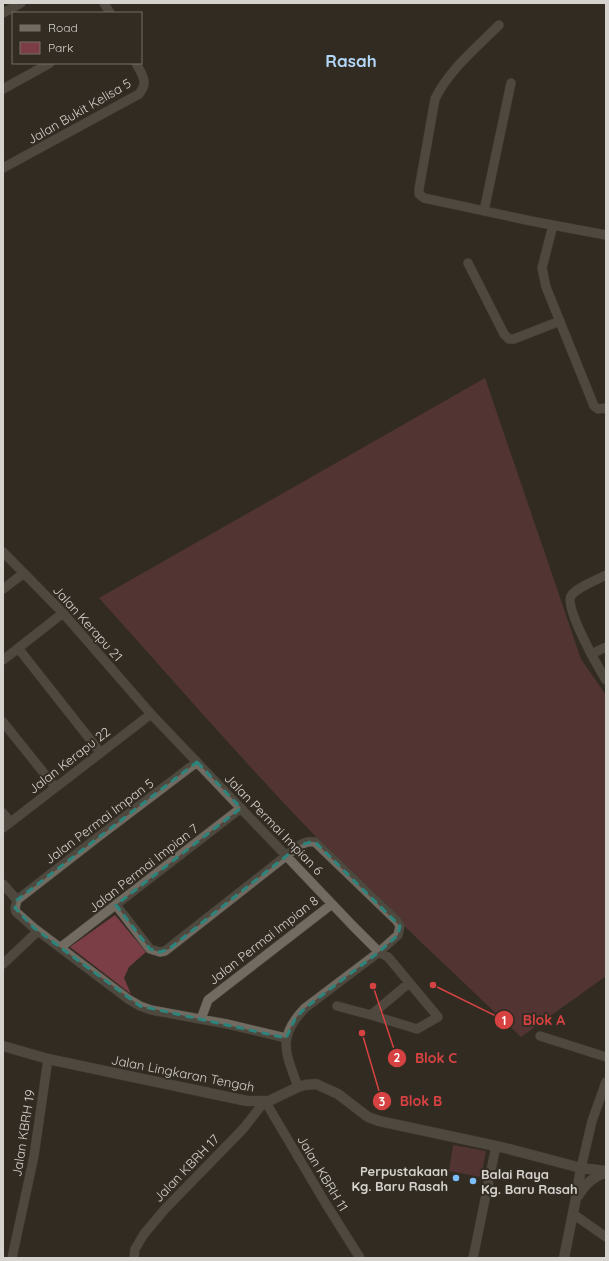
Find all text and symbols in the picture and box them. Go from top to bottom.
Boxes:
legend [12,12,142,64]
text: Road [48,20,78,35]
text: Park [48,40,73,55]
district label: Rasah [325,50,377,71]
street label: Jalan Bukit Kelisa 5 [24,75,134,147]
street label: Jalan Kerapu 21 [50,582,126,664]
street label: Jalan Kerapu 22 [25,723,113,797]
street label: Jalan Permai Impian 6 [221,770,327,878]
street label: Jalan Permai Impan 5 [41,775,157,867]
street label: Jalan Permai Impian 7 [85,820,201,916]
street label: Jalan Permai Impian 8 [205,892,321,988]
callout: Blok A [494,1007,573,1033]
text: Blok A [523,1011,565,1029]
text: 1 [502,1013,506,1028]
callout: Blok C [387,1045,465,1071]
text: Blok C [415,1049,457,1067]
text: 2 [394,1050,401,1065]
street label: Jalan Lingkaran Tengah [110,1051,256,1095]
street label: Jalan KBRH 19 [8,1088,38,1178]
callout: Blok B [372,1088,450,1114]
text: Blok B [400,1092,442,1110]
text: 3 [379,1094,385,1109]
street label: Jalan KBRH 17 [150,1131,222,1205]
street label: Jalan KBRH 11 [294,1132,352,1214]
place label: Perpustakaan Kg. Baru Rasah [351,1163,448,1194]
place label: Balai Raya Kg. Baru Rasah [481,1166,578,1197]
marker: Perpustakaan Kg. Baru Rasah [451,1173,461,1183]
marker: Balai Raya Kg. Baru Rasah [468,1176,478,1186]

